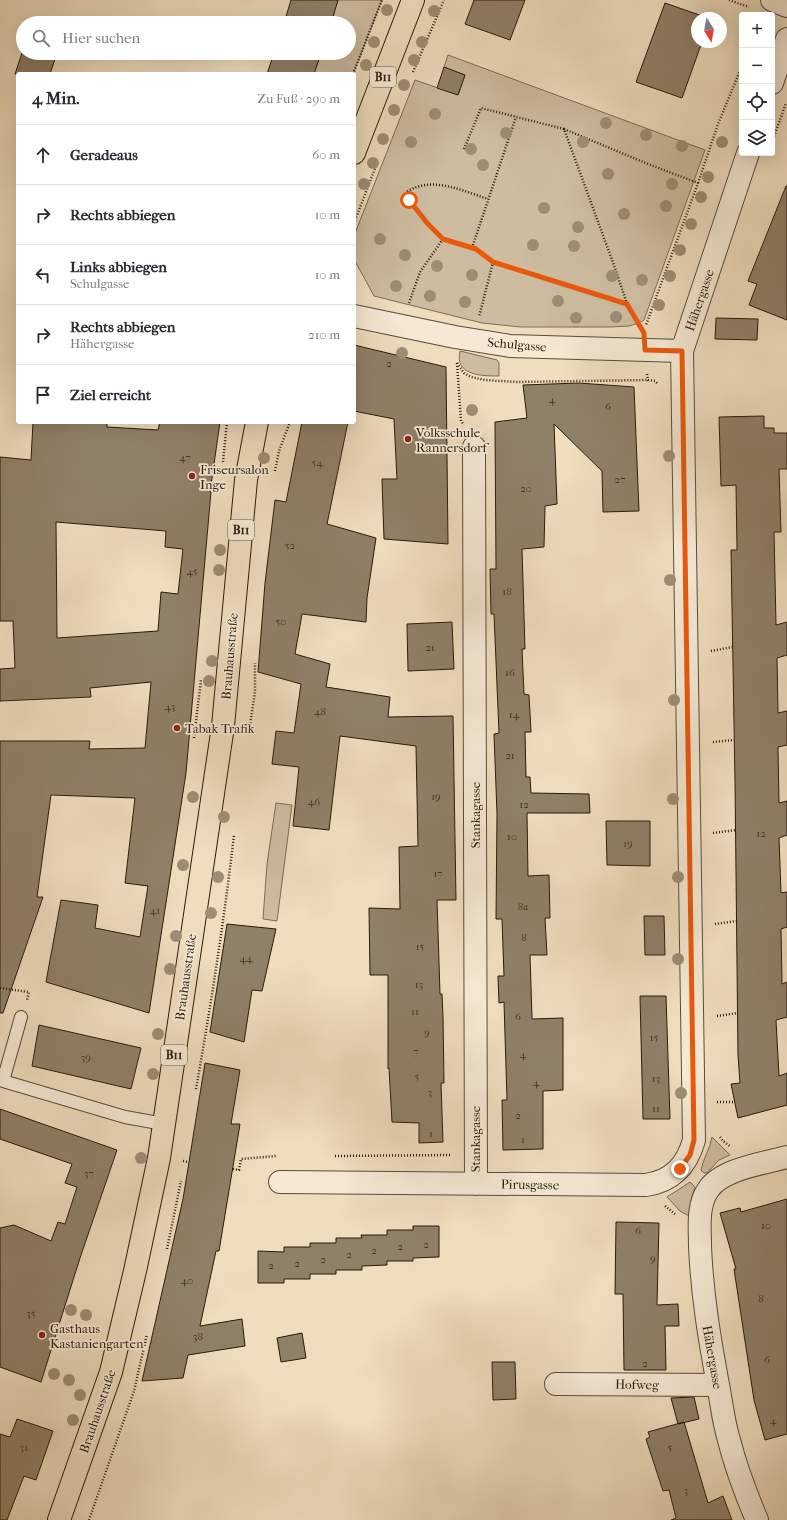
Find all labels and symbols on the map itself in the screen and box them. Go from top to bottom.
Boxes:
north arrow [691,12,727,48]
road number: B11 [370,67,396,87]
route start [400,191,418,209]
street label: Hähergasse [682,267,717,333]
street label: Schulgasse [487,334,548,355]
house number: 2 [386,357,392,370]
house number: 4 [549,393,556,406]
house number: 6 [605,400,611,413]
place label: Volksschule Rannersdorf [415,425,490,455]
marker: Volksschule Rannersdorf [403,434,413,444]
house number: 47 [179,451,191,464]
house number: 54 [311,456,323,469]
place label: Friseursalon Inge [200,462,269,492]
marker: Friseursalon Inge [187,471,197,481]
house number: 27 [615,473,625,486]
house number: 20 [520,482,532,495]
road number: B11 [228,520,254,540]
house number: 52 [285,539,296,552]
house number: 45 [187,565,198,578]
house number: 18 [502,585,512,598]
street label: Brauhausstraße [218,611,241,700]
house number: 50 [276,615,286,628]
house number: 21 [425,641,435,654]
house number: 16 [505,666,515,679]
house number: 43 [164,700,176,713]
house number: 48 [314,705,326,718]
house number: 14 [509,708,520,721]
place label: Tabak Trafik [185,721,255,736]
marker: Tabak Trafik [172,723,182,733]
house number: 21 [505,749,515,762]
street label: Stankagasse [468,781,483,848]
house number: 19 [431,790,441,803]
house number: 46 [308,795,320,808]
house number: 12 [519,798,529,811]
house number: 12 [756,827,766,840]
house number: 10 [507,830,517,843]
house number: 19 [623,837,633,850]
house number: 17 [433,867,443,880]
house number: 8a [518,900,529,913]
house number: 41 [150,904,160,917]
house number: 8 [521,931,527,944]
street label: Brauhausstraße [172,932,199,1021]
house number: 15 [416,940,425,953]
house number: 44 [239,952,253,965]
house number: 13 [415,978,423,991]
house number: 11 [411,1005,419,1018]
house number: 6 [515,1010,521,1023]
house number: 9 [424,1026,430,1039]
house number: 15 [650,1031,659,1044]
road number: B11 [161,1045,187,1065]
house number: 7 [413,1045,419,1058]
house number: 4 [520,1048,527,1061]
house number: 39 [81,1051,91,1064]
house number: 5 [415,1070,420,1083]
house number: 13 [652,1072,660,1085]
house number: 4 [533,1076,540,1089]
house number: 3 [428,1086,432,1099]
house number: 11 [652,1102,660,1115]
street label: Stankagasse [468,1105,483,1172]
house number: 2 [515,1109,521,1122]
house number: 1 [429,1127,433,1140]
house number: 1 [521,1133,525,1146]
route end [671,1160,689,1178]
house number: 37 [84,1167,94,1180]
street label: Pirusgasse [501,1176,560,1193]
house number: 10 [761,1219,771,1232]
house number: 6 [635,1224,641,1237]
house number: 2 [423,1238,429,1251]
house number: 2 [397,1240,403,1253]
house number: 2 [371,1244,377,1257]
house number: 2 [346,1248,352,1261]
house number: 9 [650,1252,656,1265]
house number: 2 [320,1253,326,1266]
house number: 2 [294,1257,300,1270]
house number: 2 [268,1259,274,1272]
house number: 40 [181,1274,193,1287]
house number: 8 [758,1292,764,1305]
house number: 35 [26,1307,36,1320]
place label: Gasthaus Kastaniengarten [50,1321,144,1351]
street label: Hähergasse [700,1324,726,1391]
marker: Gasthaus Kastaniengarten [37,1330,47,1340]
house number: 38 [193,1330,203,1343]
house number: 6 [764,1353,770,1366]
house number: 2 [642,1357,648,1370]
street label: Brauhausstraße [76,1367,119,1455]
street label: Hofweg [615,1377,660,1392]
house number: 4 [770,1414,777,1427]
house number: 31 [20,1441,28,1454]
house number: 5 [668,1441,673,1454]
house number: 3 [684,1484,688,1497]

